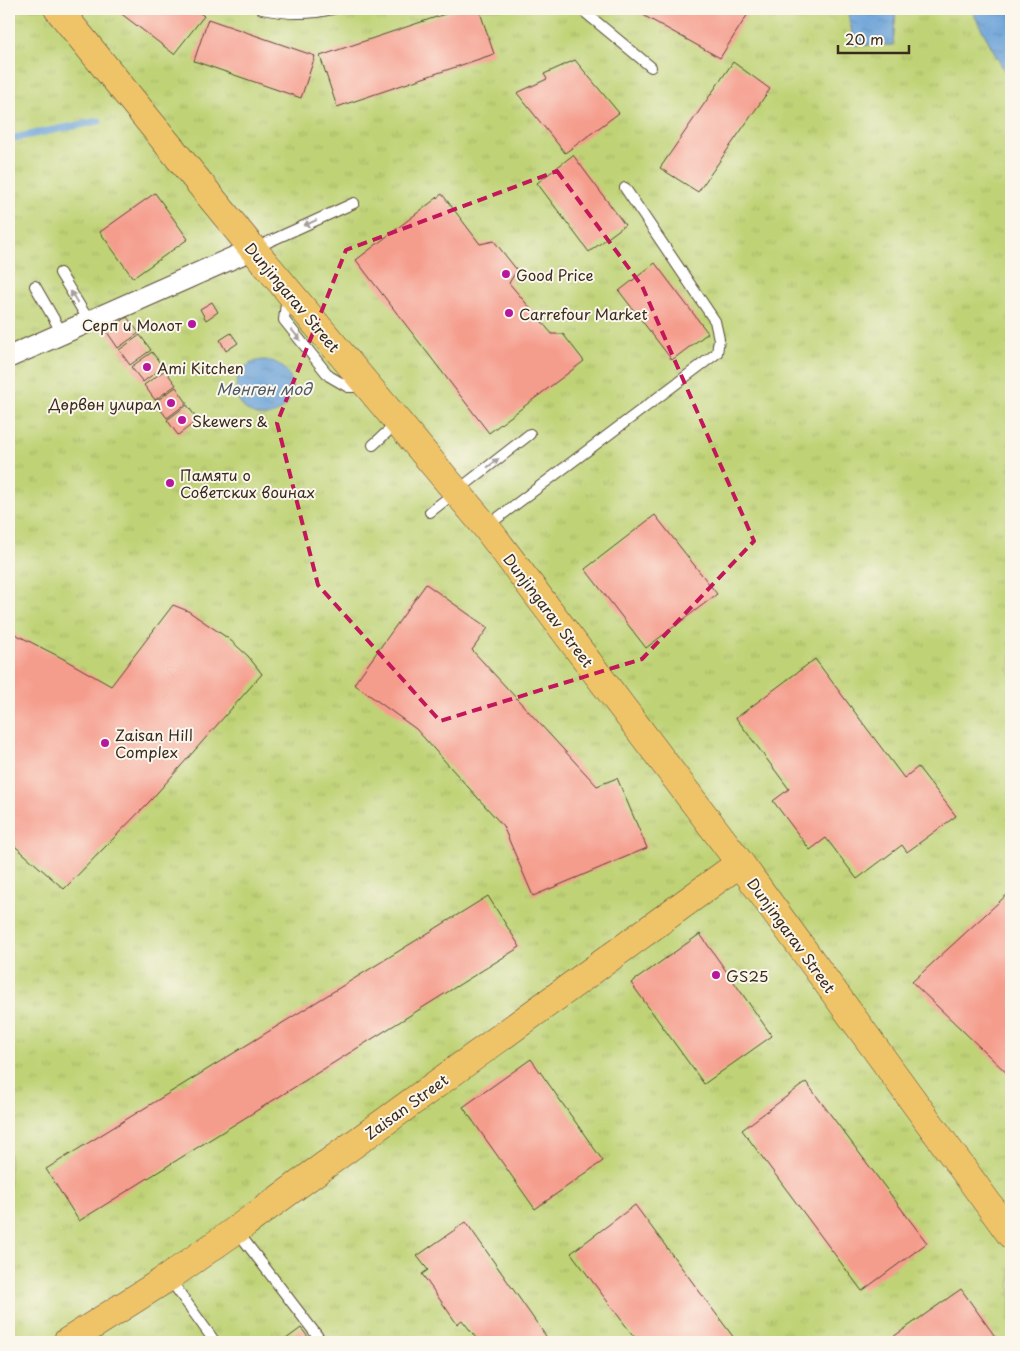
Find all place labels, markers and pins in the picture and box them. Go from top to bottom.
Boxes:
place label: Good Price [516,263,594,286]
marker: Good Price [500,268,512,280]
place label: Carrefour Market [519,302,648,325]
marker: Carrefour Market [503,307,515,319]
place label: Серп и Молот [82,313,183,336]
marker: Серп и Молот [186,318,198,330]
place label: Ami Kitchen [157,356,244,379]
marker: Ami Kitchen [141,361,153,373]
place label: Дөрвөн улирал [48,392,161,415]
marker: Дөрвөн улирал [165,397,177,409]
place label: Skewers & [192,409,268,432]
marker: Skewers & [176,414,188,426]
place label: Памяти о Советских воинах [180,463,315,503]
marker: Памяти о Советских воинах [164,477,176,489]
place label: Zaisan Hill Complex [115,723,193,763]
marker: Zaisan Hill Complex [99,737,111,749]
place label: GS25 [726,964,768,987]
marker: GS25 [710,969,722,981]

